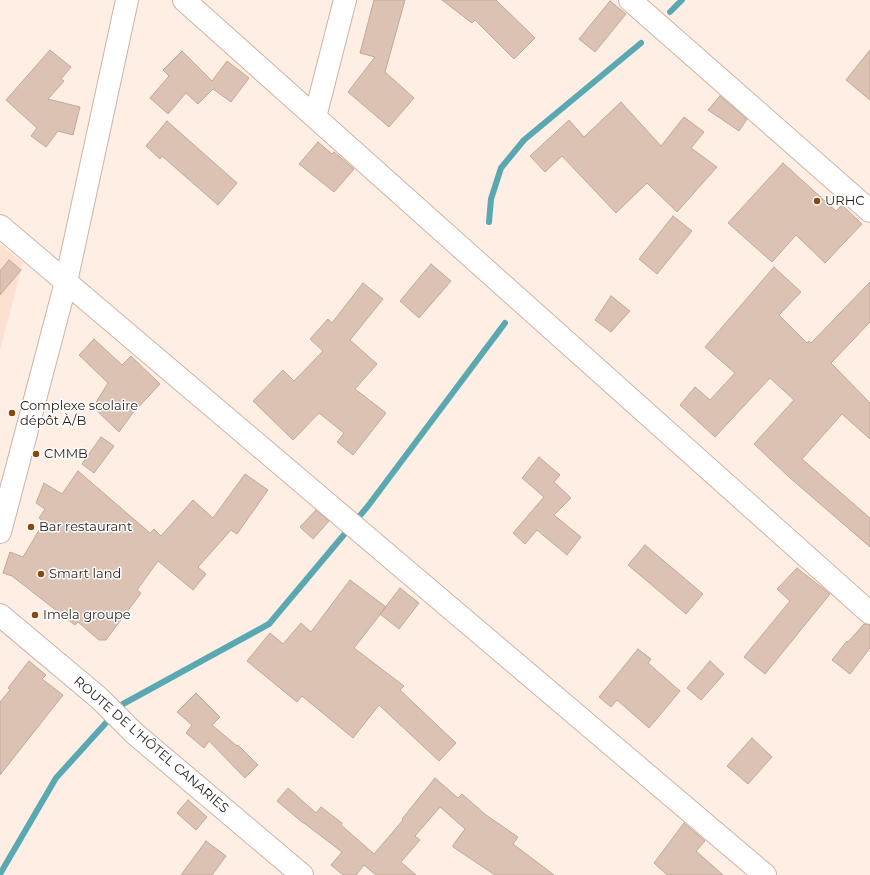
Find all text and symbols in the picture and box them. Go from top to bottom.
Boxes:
place label: URHC [825,193,864,209]
marker: URHC [812,196,822,206]
place label: Complexe scolaire dépôt À/B [20,398,138,429]
marker: Complexe scolaire dépôt À/B [7,408,17,418]
place label: CMMB [44,446,88,462]
marker: CMMB [31,449,41,459]
place label: Bar restaurant [39,519,132,535]
marker: Bar restaurant [26,522,36,532]
place label: Smart land [49,566,121,582]
marker: Smart land [36,569,46,579]
place label: Imela groupe [43,607,131,623]
marker: Imela groupe [30,610,40,620]
street label: ROUTE DE L'HÔTEL CANARIES [70,674,232,816]

